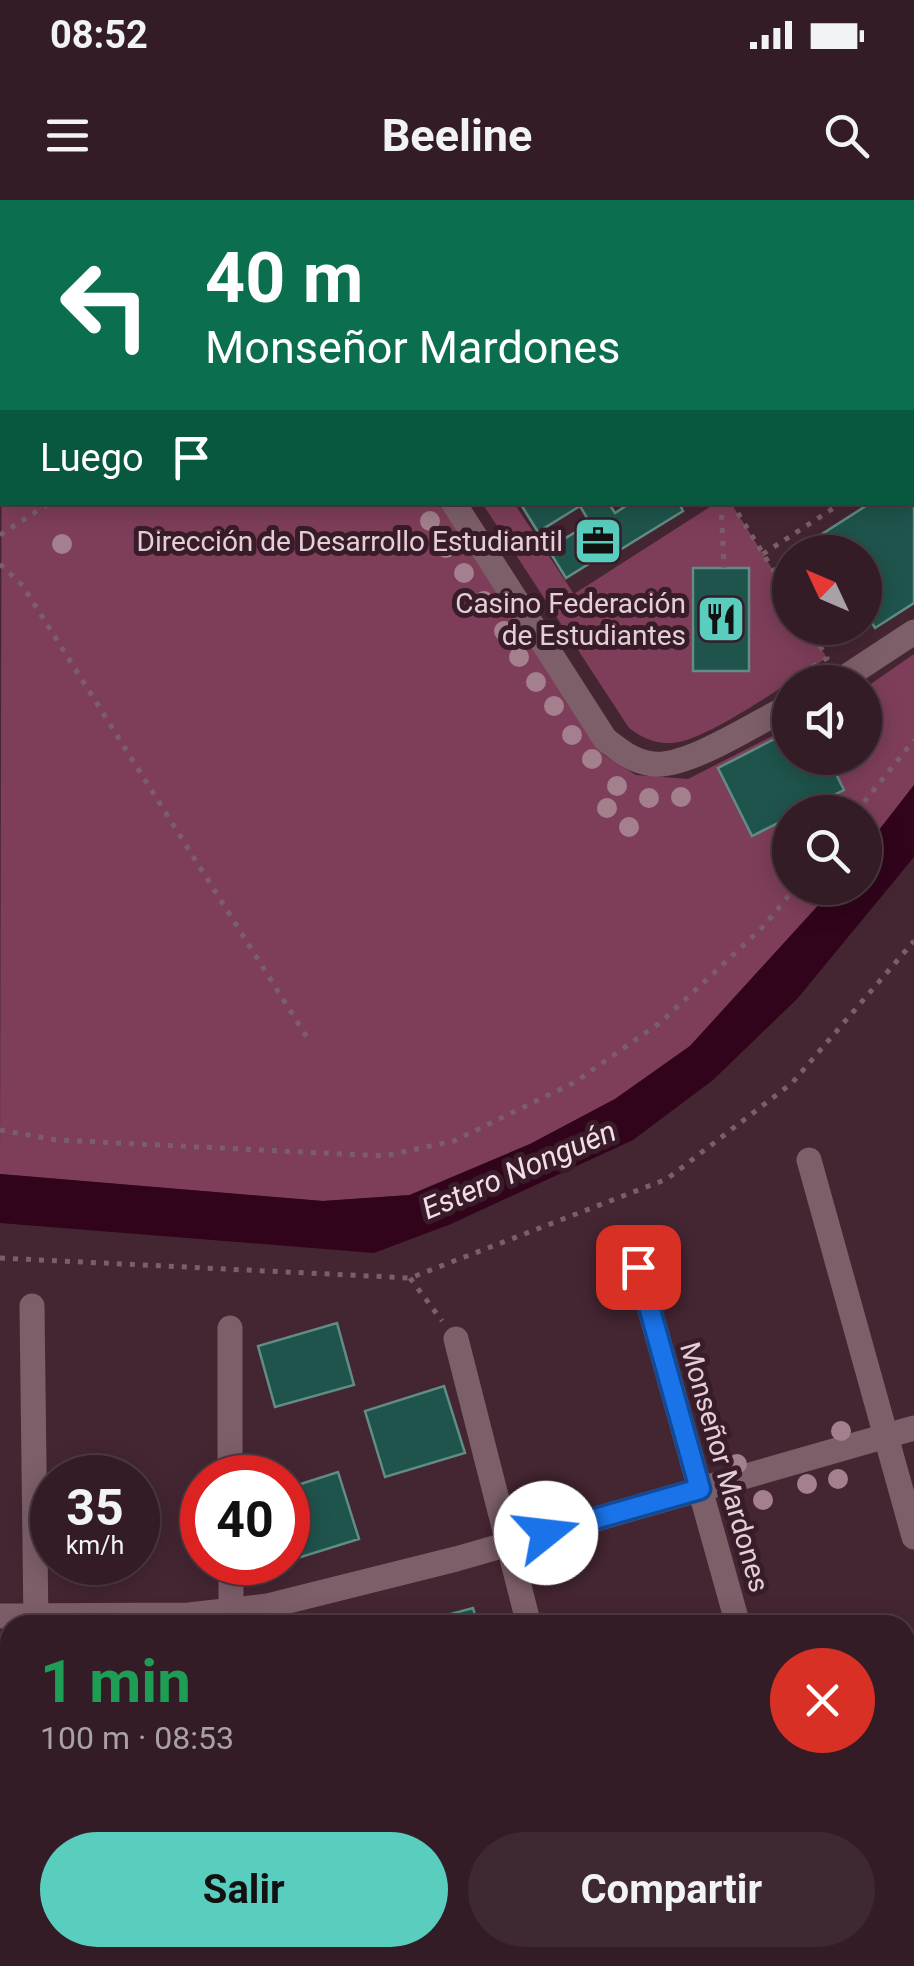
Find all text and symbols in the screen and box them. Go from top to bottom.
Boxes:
text: 08:52 [50,13,148,57]
icon: menu [40,108,95,163]
icon: search [819,108,874,163]
text: Beeline [382,109,532,162]
text: 40 m [205,237,363,319]
icon: left [40,240,170,370]
text: Monseñor Mardones [205,321,620,374]
icon: arrive [164,430,219,485]
text: Luego [40,436,144,480]
office icon: Dirección de Desarrollo Estudiantil [572,515,624,567]
place label: Dirección de Desarrollo Estudiantil [137,525,563,558]
north arrow [772,535,882,645]
map controls [772,535,882,905]
place label: Casino Federación de Estudiantes [455,587,686,652]
restaurant icon: Casino Federación de Estudiantes [695,593,747,645]
button: sound [772,665,882,775]
button: search [772,795,882,905]
water label: Estero Nonguén [417,1113,621,1226]
pin [596,1225,681,1310]
icon: arrive [611,1240,666,1295]
street label: Monseñor Mardones [673,1338,776,1596]
speed limit sign: 40 [180,1455,310,1585]
text: 35 [66,1479,124,1537]
position arrow [494,1481,598,1585]
text: km/h [66,1531,124,1560]
text: 1 min [40,1646,191,1717]
button: close [770,1648,875,1753]
text: 100 m · 08:53 [40,1719,234,1757]
button: Salir [40,1832,448,1947]
button: Compartir [468,1832,875,1947]

